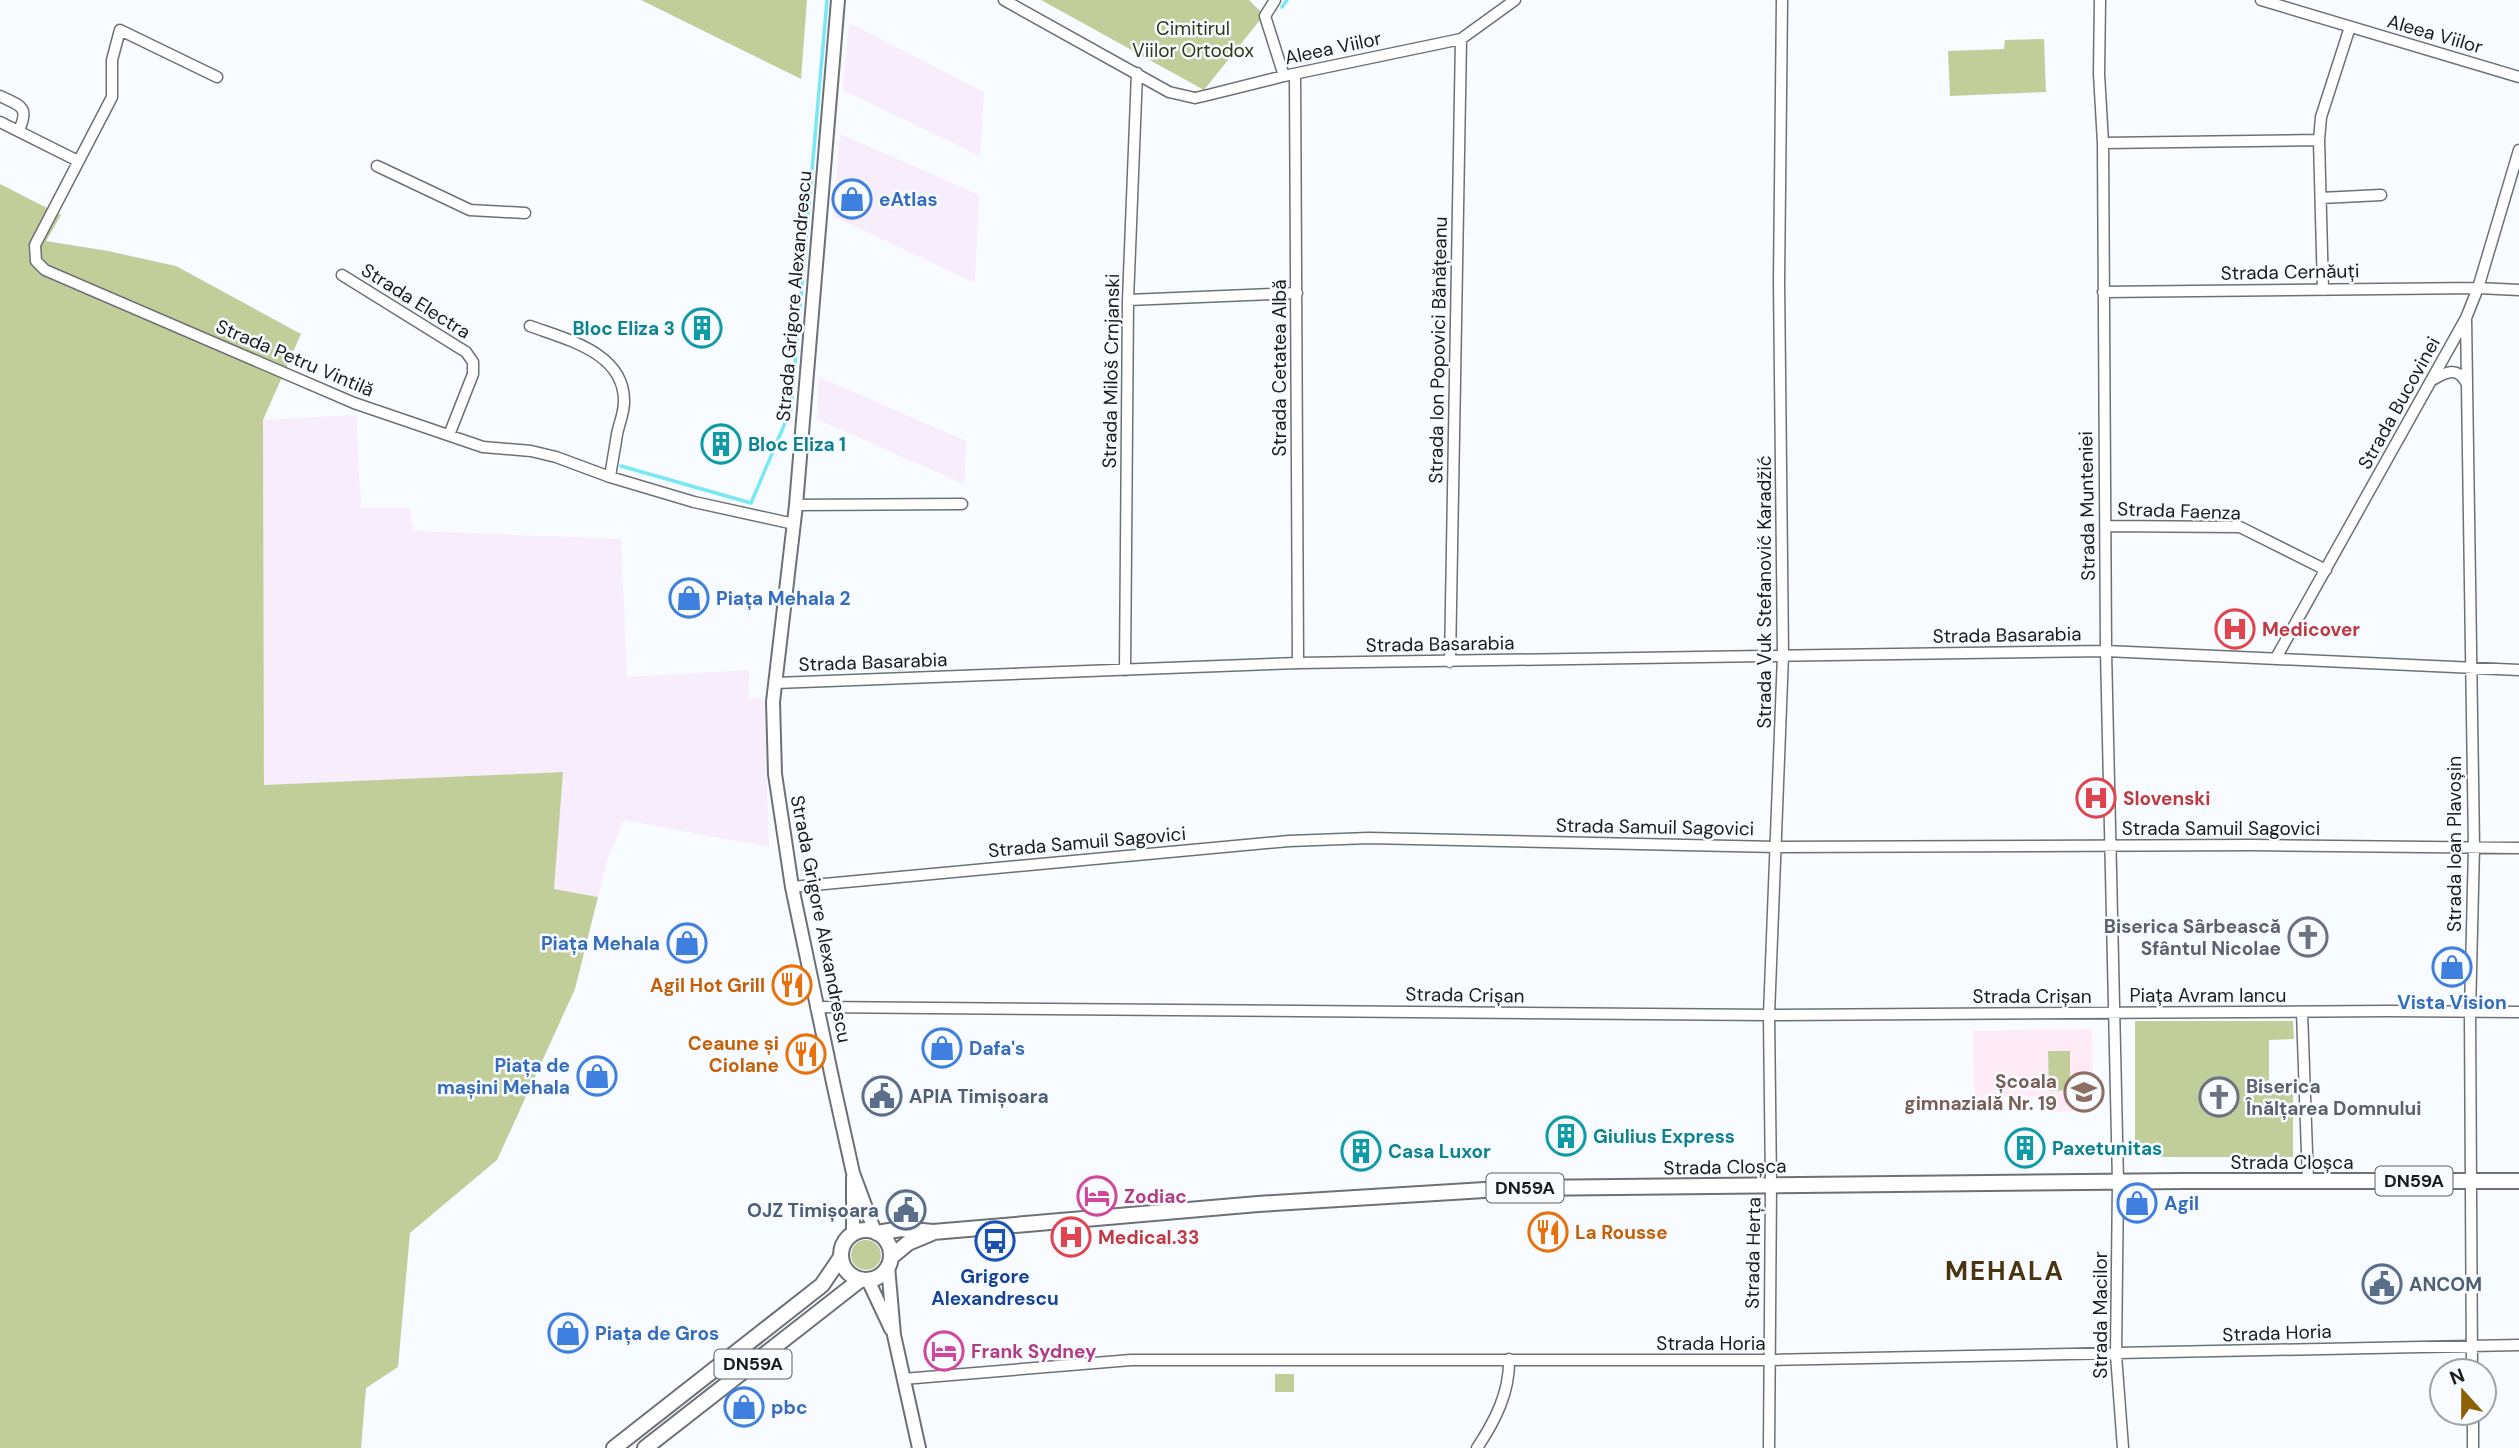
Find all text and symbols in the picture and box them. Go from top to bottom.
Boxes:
street label: Aleea Viilor [2384,8,2486,60]
park label: Cimitirul Viilor Ortodox [1132,16,1254,63]
street label: Aleea Viilor [1282,26,1384,70]
street label: Strada Grigore Alexandrescu [771,170,817,422]
shop icon: eAtlas [831,178,873,220]
place label: eAtlas [879,187,938,212]
street label: Strada Ion Popovici Bănățeanu [1423,216,1453,484]
street label: Strada Electra [357,257,475,345]
street label: Strada Cernăuți [2220,258,2360,286]
street label: Strada Miloš Crnjanski [1097,273,1125,469]
street label: Strada Cetatea Albă [1267,279,1292,457]
building icon: Bloc Eliza 3 [681,307,723,349]
street label: Strada Petru Vintilă [212,313,378,403]
place label: Bloc Eliza 3 [572,316,675,341]
street label: Strada Bucovinei [2352,332,2446,474]
building icon: Bloc Eliza 1 [700,423,742,465]
street label: Strada Munteniei [2073,431,2101,581]
place label: Bloc Eliza 1 [748,432,846,457]
street label: Strada Vuk Stefanović Karadžić [1752,455,1777,729]
street label: Strada Faenza [2117,496,2241,526]
shop icon: Piața Mehala 2 [668,577,710,619]
place label: Piața Mehala 2 [716,586,851,611]
hospital icon: Medicover [2214,608,2256,650]
place label: Medicover [2262,617,2360,642]
street label: Strada Basarabia [1932,621,2082,649]
street label: Strada Basarabia [1365,630,1515,658]
street label: Strada Basarabia [798,647,948,677]
street label: Strada Ioan Plavoșin [2442,756,2467,932]
hospital icon: Slovenski [2075,777,2117,819]
place label: Slovenski [2123,786,2210,811]
street label: Strada Grigore Alexandrescu [785,793,857,1045]
street label: Strada Samuil Sagovici [1556,813,1754,841]
street label: Strada Samuil Sagovici [2122,816,2320,841]
street label: Strada Samuil Sagovici [987,821,1187,863]
place label: Biserica Sârbească Sfântul Nicolae [2104,914,2281,961]
church icon: Biserica Sârbească Sfântul Nicolae [2287,916,2329,958]
shop icon: Piața Mehala [666,922,708,964]
place label: Piața Mehala [541,931,660,956]
shop icon: Vista Vision [2431,946,2473,988]
restaurant icon: Agil Hot Grill [771,964,813,1006]
place label: Agil Hot Grill [650,973,765,998]
street label: Strada Crișan [1405,981,1525,1009]
street label: Piața Avram Iancu [2130,983,2286,1008]
street label: Strada Crișan [1972,984,2092,1009]
place label: Vista Vision [2397,990,2507,1015]
shop icon: Dafa's [921,1027,963,1069]
place label: Ceaune și Ciolane [688,1031,779,1078]
restaurant icon: Ceaune și Ciolane [785,1033,827,1075]
place label: Dafa's [969,1036,1025,1061]
place label: Piața de mașini Mehala [437,1053,570,1100]
shop icon: Piața de mașini Mehala [576,1055,618,1097]
place label: Școala gimnazială Nr. 19 [1904,1069,2057,1116]
school or university icon: Școala gimnazială Nr. 19 [2063,1071,2105,1113]
place label: Biserica Înălțarea Domnului [2245,1074,2421,1121]
public building icon: APIA Timișoara [861,1075,903,1117]
church icon: Biserica Înălțarea Domnului [2198,1076,2240,1118]
place label: APIA Timișoara [909,1084,1049,1109]
building icon: Giulius Express [1545,1115,1587,1157]
place label: Giulius Express [1593,1124,1735,1149]
building icon: Paxetunitas [2004,1127,2046,1169]
building icon: Casa Luxor [1340,1130,1382,1172]
place label: Paxetunitas [2052,1136,2162,1161]
place label: Casa Luxor [1388,1139,1491,1164]
street label: Strada Cloșca [2230,1150,2354,1175]
street label: Strada Cloșca [1663,1153,1787,1181]
road number: DN59A [2376,1166,2452,1196]
road number: DN59A [1486,1174,1564,1203]
hotel icon: Zodiac [1076,1175,1118,1217]
shop icon: Agil [2116,1182,2158,1224]
place label: Zodiac [1124,1184,1187,1209]
public building icon: OJZ Timișoara [885,1189,927,1231]
place label: Agil [2164,1191,2199,1216]
street label: Strada Herța [1740,1197,1766,1309]
place label: OJZ Timișoara [747,1198,879,1223]
restaurant icon: La Rousse [1527,1211,1569,1253]
hospital icon: Medical.33 [1050,1216,1092,1258]
bus stop icon: Grigore Alexandrescu [974,1220,1016,1262]
place label: La Rousse [1575,1220,1668,1245]
place label: Medical.33 [1098,1225,1199,1250]
street label: Strada Macilor [2088,1251,2113,1379]
district label: MEHALA [1945,1254,2065,1288]
public building icon: ANCOM [2361,1263,2403,1305]
place label: Grigore Alexandrescu [931,1264,1059,1311]
place label: ANCOM [2409,1272,2482,1297]
shop icon: Piața de Gros [547,1312,589,1354]
street label: Strada Horia [2222,1319,2332,1347]
place label: Piața de Gros [595,1321,719,1346]
hotel icon: Frank Sydney [923,1330,965,1372]
street label: Strada Horia [1656,1331,1766,1356]
place label: Frank Sydney [971,1339,1097,1364]
road number: DN59A [714,1350,792,1378]
north arrow [2428,1357,2498,1427]
text: N [2446,1362,2468,1391]
shop icon: pbc [723,1386,765,1428]
place label: pbc [771,1395,807,1420]

